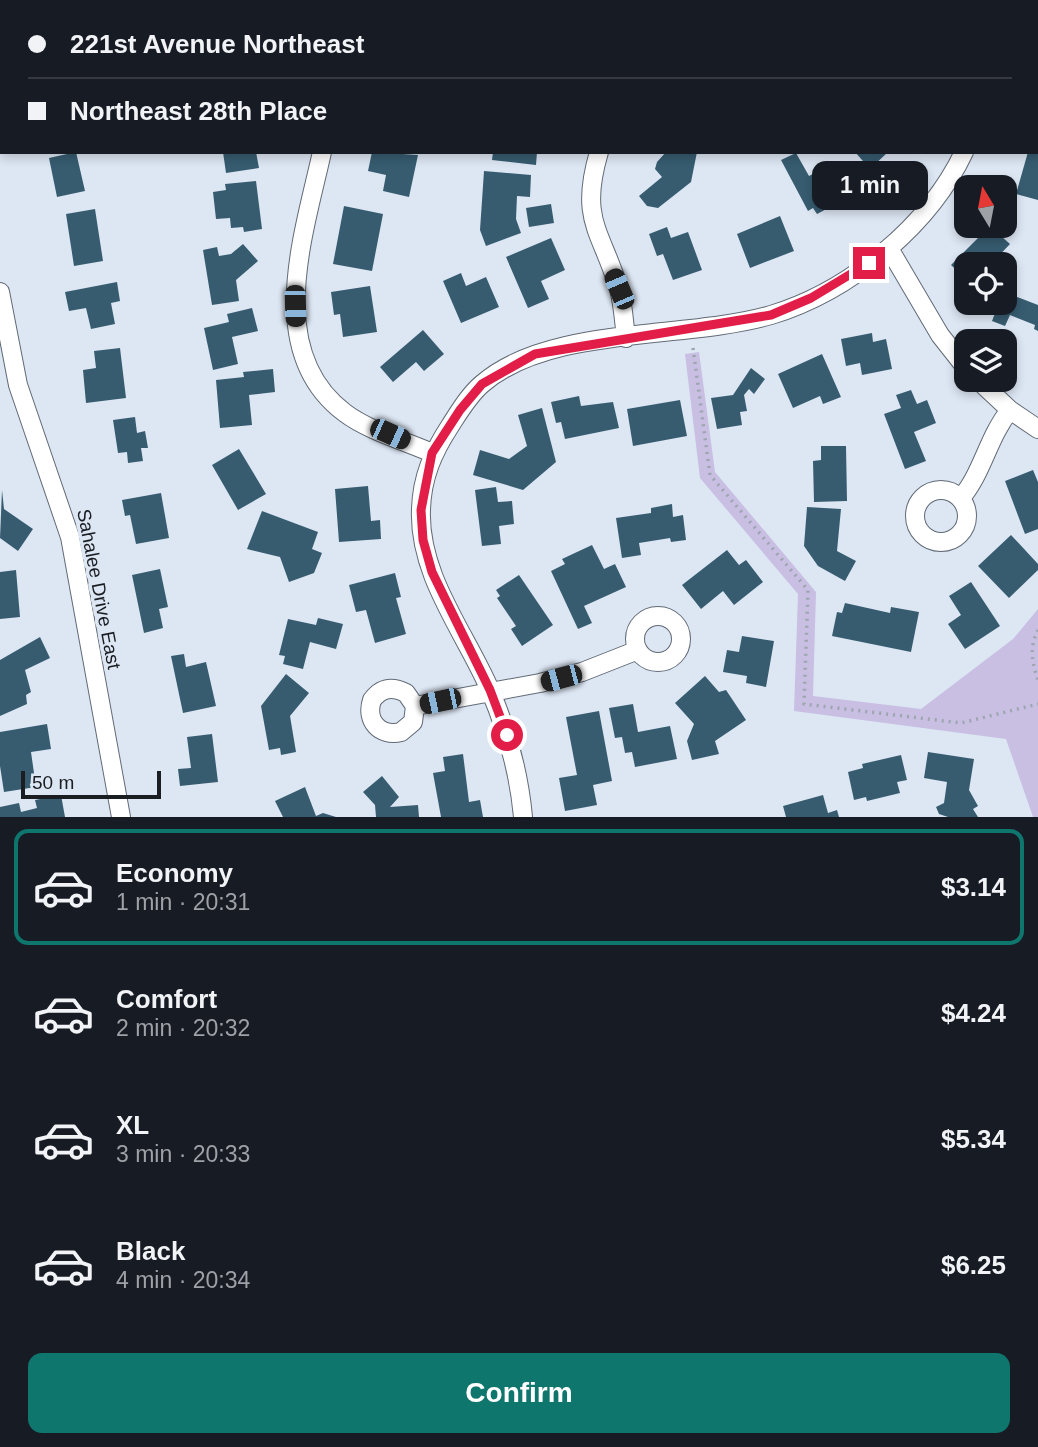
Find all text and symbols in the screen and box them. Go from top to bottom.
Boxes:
text: 221st Avenue Northeast [70,29,364,59]
text: Northeast 28th Place [70,96,327,126]
callout: 1 min [811,162,927,210]
text: 1 min [840,172,900,198]
north arrow [954,175,1017,238]
map controls [954,175,1017,392]
route end [853,247,885,279]
button: locate [954,252,1017,315]
car [602,266,637,312]
car [284,285,307,327]
button: layers [954,329,1017,392]
car [367,416,414,452]
street label: Sahalee Drive East [73,507,125,672]
car [538,662,585,694]
car [418,686,463,716]
route start [491,719,523,751]
scale bar [21,768,161,800]
text: 50 m [32,772,74,793]
icon: car [32,856,95,919]
text: Economy [116,858,233,888]
text: $3.14 [941,872,1006,902]
text: 1 min · 20:31 [116,889,250,915]
icon: car [32,982,95,1045]
text: Comfort [116,984,217,1014]
text: $4.24 [941,998,1006,1028]
text: 2 min · 20:32 [116,1015,250,1041]
icon: car [32,1108,95,1171]
text: XL [116,1110,149,1140]
text: $5.34 [941,1124,1006,1154]
text: 3 min · 20:33 [116,1141,250,1167]
icon: car [32,1234,95,1297]
text: Black [116,1236,185,1266]
text: $6.25 [941,1250,1006,1280]
text: 4 min · 20:34 [116,1267,250,1293]
button: Confirm [28,1353,1010,1433]

